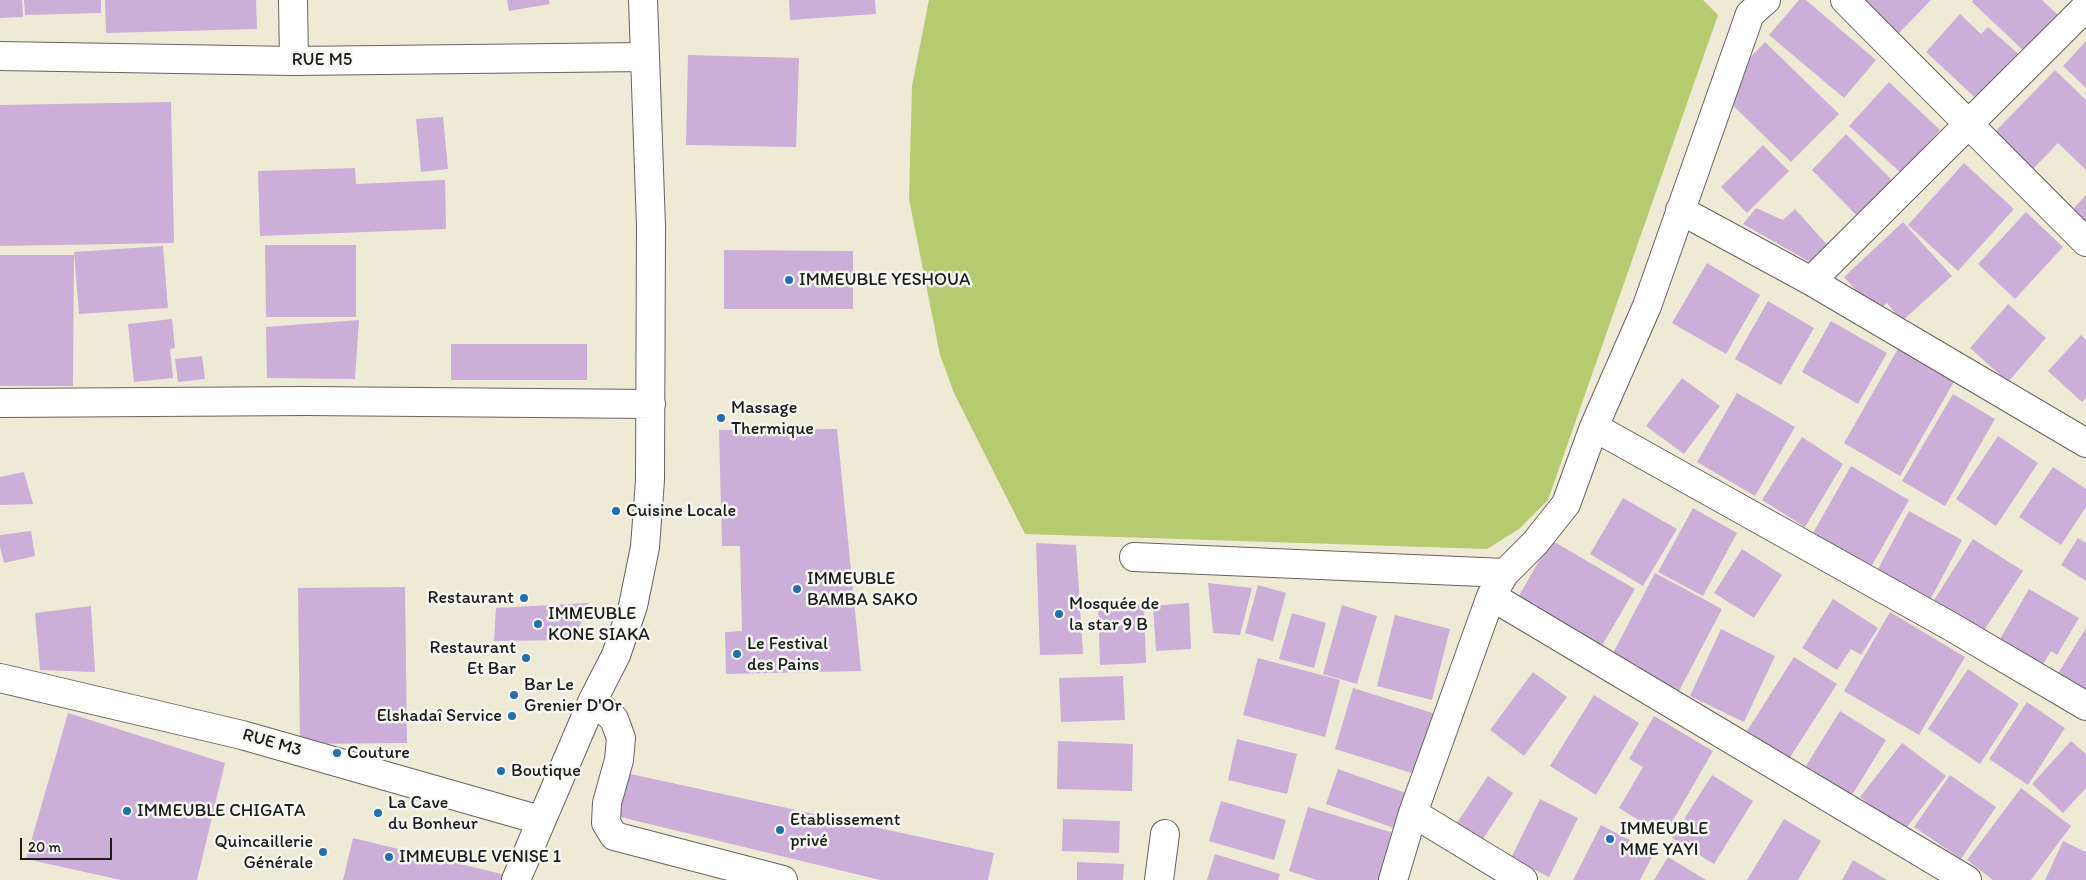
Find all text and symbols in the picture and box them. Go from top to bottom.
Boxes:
street label: RUE M5 [292,49,352,71]
place label: IMMEUBLE YESHOUA [799,269,970,291]
marker: IMMEUBLE YESHOUA [783,274,795,286]
place label: Massage Thermique [731,397,814,439]
marker: Massage Thermique [715,412,727,424]
place label: Cuisine Locale [626,500,736,522]
marker: Cuisine Locale [610,505,622,517]
place label: IMMEUBLE BAMBA SAKO [807,568,918,610]
marker: IMMEUBLE BAMBA SAKO [791,583,803,595]
place label: Restaurant [428,587,514,609]
marker: Restaurant [518,592,530,604]
place label: Mosquée de la star 9 B [1069,593,1159,636]
place label: IMMEUBLE KONE SIAKA [548,603,650,646]
marker: Mosquée de la star 9 B [1053,608,1065,620]
marker: IMMEUBLE KONE SIAKA [532,618,544,630]
place label: Le Festival des Pains [747,633,828,676]
place label: Restaurant Et Bar [430,637,516,680]
marker: Le Festival des Pains [731,648,743,660]
marker: Restaurant Et Bar [520,652,532,664]
place label: Bar Le Grenier D'Or [524,674,622,716]
marker: Bar Le Grenier D'Or [508,689,520,701]
place label: Elshadaî Service [377,705,502,727]
marker: Elshadaî Service [506,710,518,722]
street label: RUE M3 [240,724,304,762]
place label: Couture [347,742,410,764]
marker: Couture [331,747,343,759]
place label: Boutique [511,760,581,782]
marker: Boutique [495,765,507,777]
place label: La Cave du Bonheur [388,792,478,834]
place label: IMMEUBLE CHIGATA [137,800,306,822]
marker: IMMEUBLE CHIGATA [121,805,133,817]
marker: La Cave du Bonheur [372,807,384,819]
place label: Etablissement privé [790,809,900,852]
place label: IMMEUBLE MME YAYI [1620,818,1708,861]
marker: Etablissement privé [774,824,786,836]
scale bar [22,828,115,860]
place label: Quincaillerie Générale [214,831,313,874]
marker: IMMEUBLE MME YAYI [1604,833,1616,845]
text: 20 m [28,838,61,856]
marker: Quincaillerie Générale [317,846,329,858]
place label: IMMEUBLE VENISE 1 [399,846,561,868]
marker: IMMEUBLE VENISE 1 [383,851,395,863]

